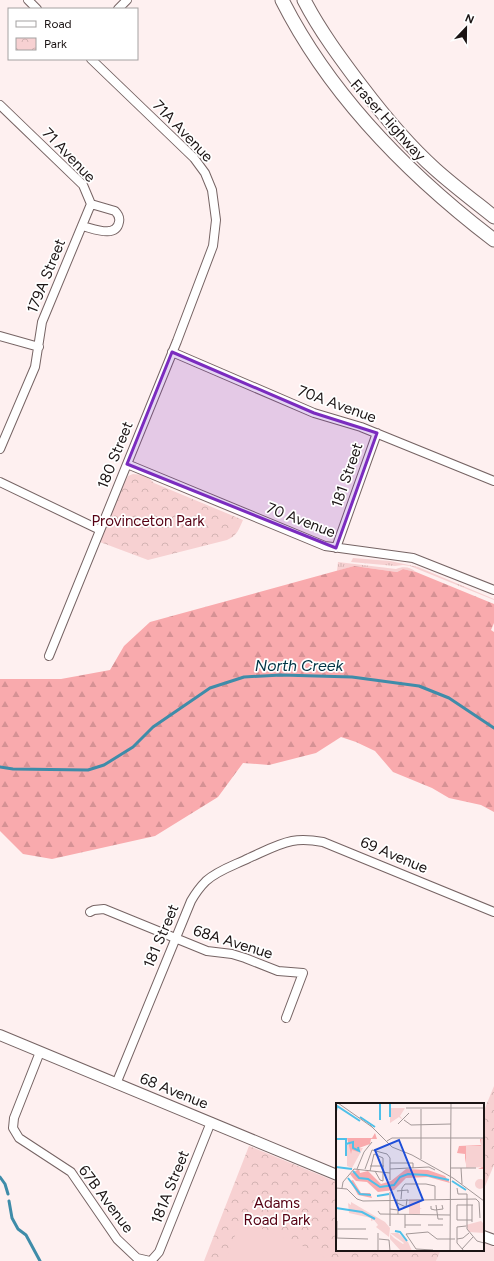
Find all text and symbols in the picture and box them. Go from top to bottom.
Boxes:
legend [8,8,138,60]
north arrow [446,8,486,48]
text: N [463,12,476,27]
text: Road [44,17,72,31]
text: Park [44,37,67,51]
street label: Fraser Highway [347,76,429,165]
street label: 71A Avenue [149,96,217,166]
street label: 71 Avenue [39,124,99,186]
street label: 179A Street [23,236,69,316]
street label: 70A Avenue [295,381,379,427]
street label: 180 Street [93,419,137,491]
street label: 181 Street [328,440,367,510]
street label: 70 Avenue [264,499,338,541]
park label: Provinceton Park [91,512,205,530]
water label: North Creek [255,656,344,675]
street label: 69 Avenue [358,833,430,877]
street label: 181 Street [140,901,183,970]
street label: 68A Avenue [191,921,275,963]
street label: 68 Avenue [137,1069,211,1113]
inset map [336,1103,484,1251]
street label: 181A Street [147,1147,193,1226]
street label: 67B Avenue [75,1162,137,1236]
park label: Adams Road Park [244,1194,311,1229]

